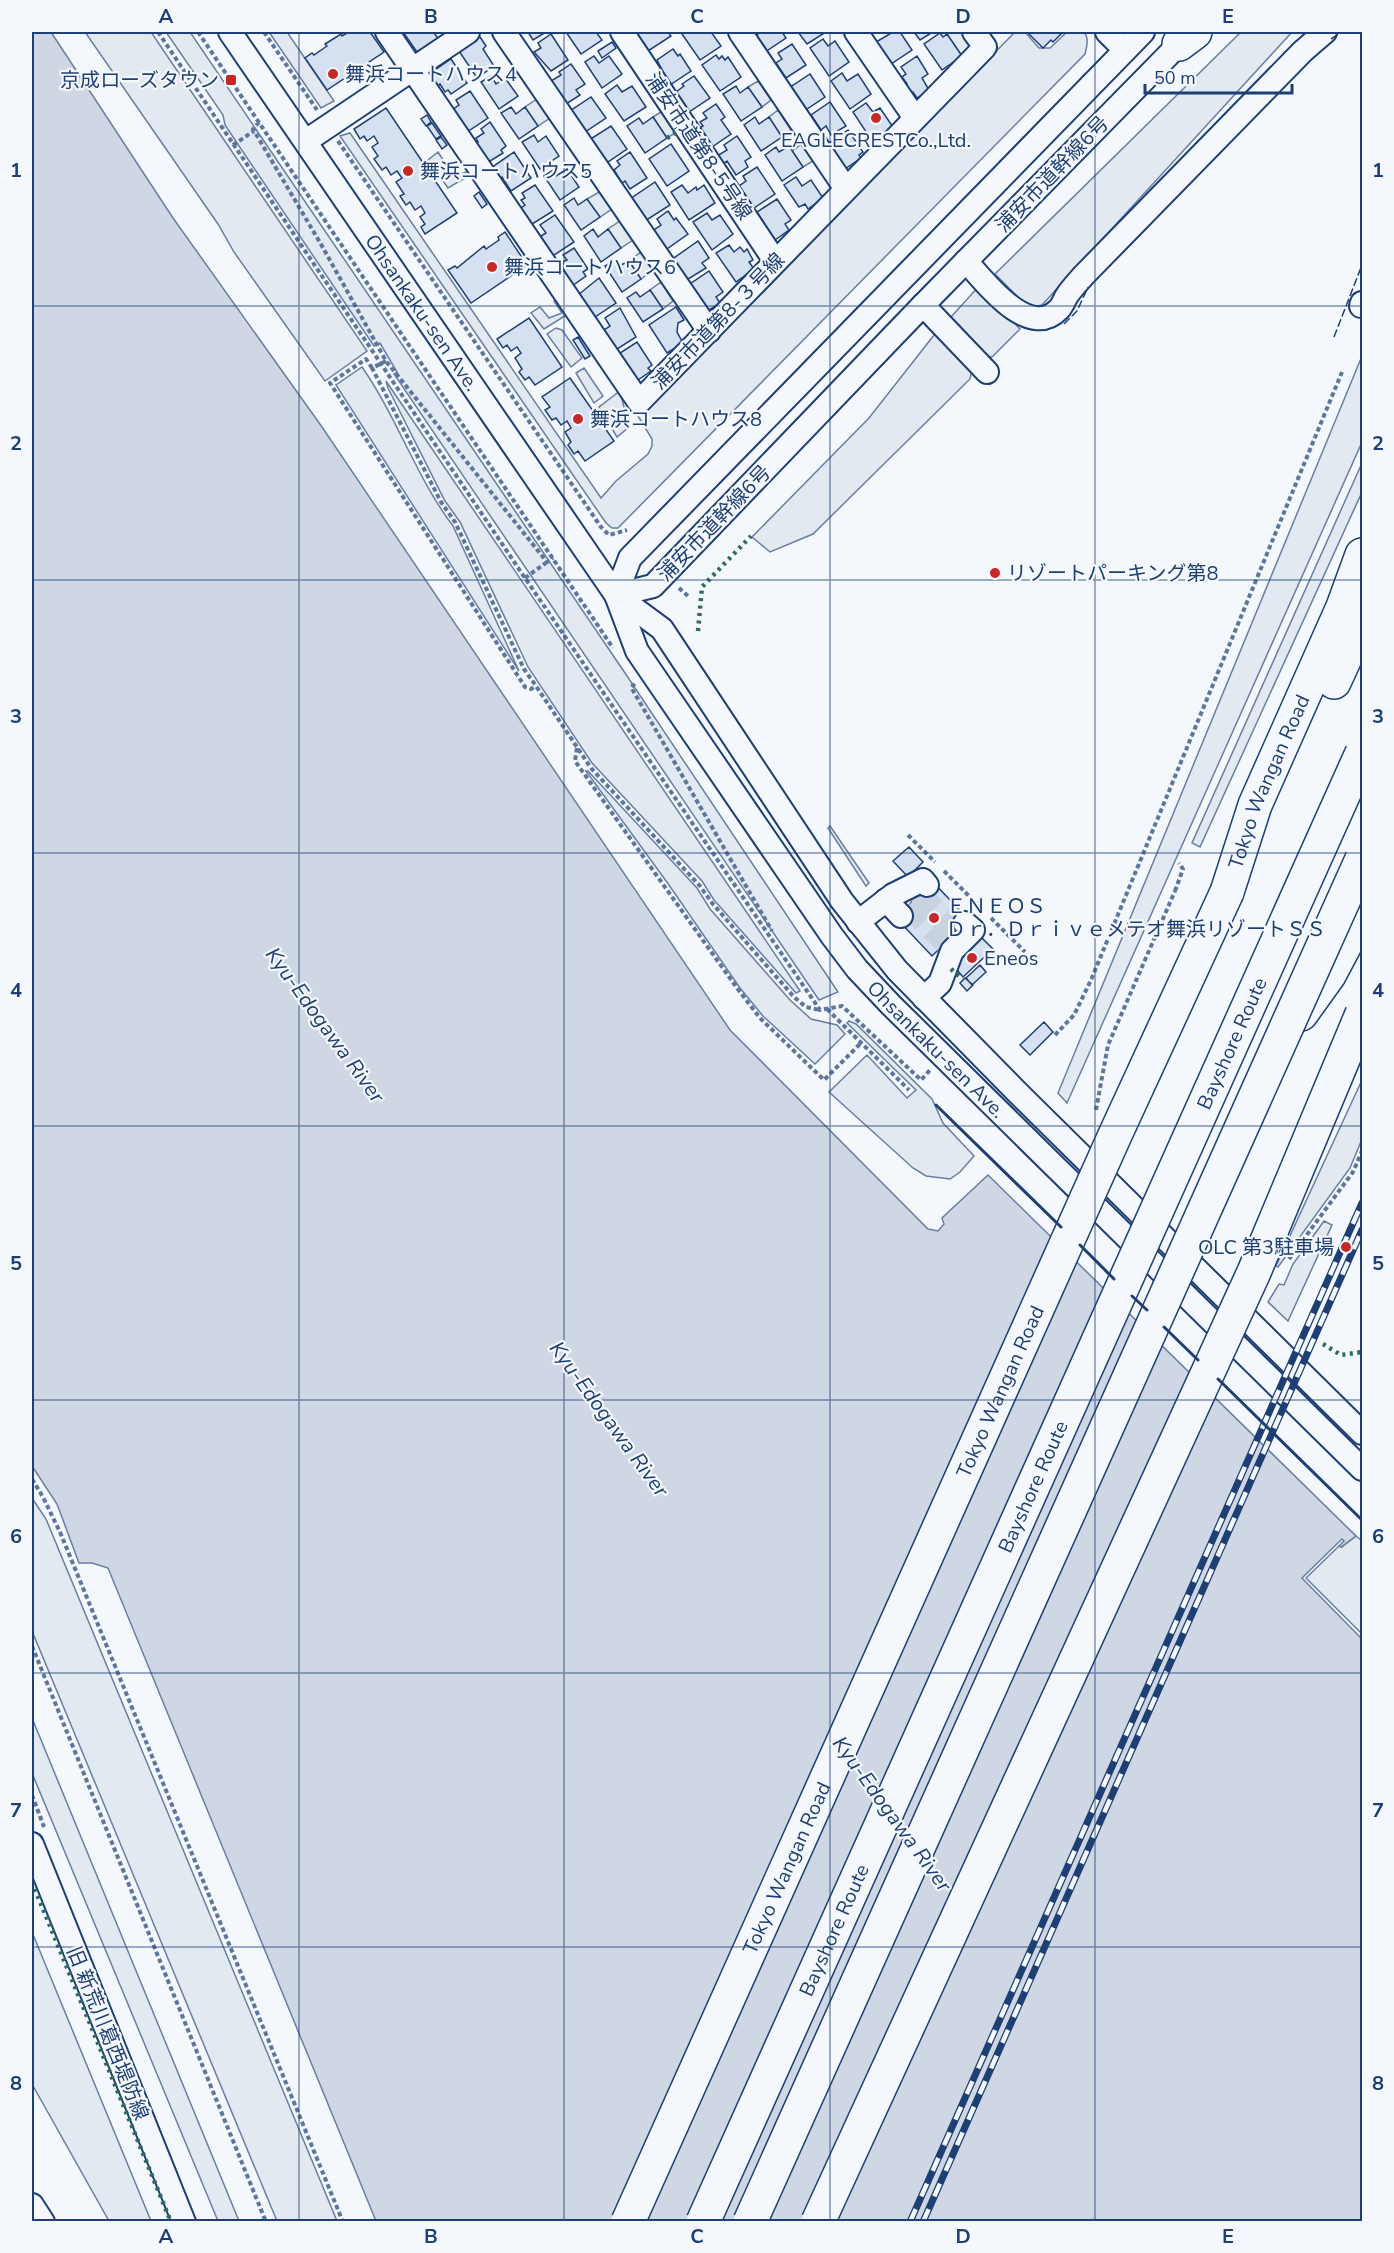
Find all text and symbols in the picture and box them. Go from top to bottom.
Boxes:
text: A [159,3,174,30]
text: B [424,3,438,30]
text: C [690,3,704,30]
text: D [955,3,971,30]
text: E [1222,3,1234,30]
scale bar [1145,57,1292,95]
place label: 舞浜コートハウス4 [345,61,517,88]
text: 50 m [1154,66,1196,90]
place label: 京成ローズタウン [60,67,219,94]
marker: 舞浜コートハウス4 [326,67,340,81]
street label: 浦安市道第8-5号線 [639,67,758,225]
marker: 京成ローズタウン [224,73,238,87]
street label: 浦安市道幹線6号 [990,110,1115,238]
marker: EAGLECRESTCo.,Ltd. [869,111,883,125]
place label: EAGLECRESTCo.,Ltd. [781,127,971,154]
text: 1 [10,157,22,184]
text: 1 [1372,157,1384,184]
place label: 舞浜コートハウス5 [420,158,592,185]
marker: 舞浜コートハウス5 [401,164,415,178]
street label: Ohsankaku-sen Ave. [358,229,485,397]
street label: 浦安市道第8-３号線 [646,247,791,396]
place label: 舞浜コートハウス6 [504,254,676,281]
marker: 舞浜コートハウス6 [485,260,499,274]
place label: 舞浜コートハウス8 [590,406,762,433]
marker: 舞浜コートハウス8 [571,412,585,426]
text: 2 [10,430,22,457]
text: 2 [1372,430,1384,457]
street label: 浦安市道幹線6号 [652,459,777,587]
place label: リゾートパーキング第8 [1007,560,1218,587]
marker: リゾートパーキング第8 [988,566,1002,580]
street label: Tokyo Wangan Road [1222,690,1316,872]
text: 3 [10,703,22,730]
text: 3 [1372,703,1384,730]
place label: ＥＮＥＯＳ Ｄｒ．Ｄｒｉｖｅメテオ舞浜リゾートＳＳ [946,893,1326,943]
marker: ＥＮＥＯＳ Ｄｒ．Ｄｒｉｖｅメテオ舞浜リゾートＳＳ [927,911,941,925]
water label: Kyu-Edogawa River [259,942,391,1109]
place label: Eneos [984,945,1038,972]
marker: Eneos [965,951,979,965]
street label: Bayshore Route [1191,973,1274,1114]
street label: Ohsankaku-sen Ave. [861,975,1011,1124]
text: 4 [10,977,22,1004]
text: 4 [1372,977,1384,1004]
place label: OLC 第3駐車場 [1198,1234,1334,1261]
marker: OLC 第3駐車場 [1339,1240,1353,1254]
text: 5 [10,1250,22,1277]
text: 5 [1372,1250,1384,1277]
street label: Tokyo Wangan Road [950,1301,1051,1482]
water label: Kyu-Edogawa River [543,1336,675,1503]
street label: Bayshore Route [992,1416,1075,1557]
text: 6 [10,1523,22,1550]
text: 6 [1372,1523,1384,1550]
water label: Kyu-Edogawa River [826,1731,958,1898]
street label: Tokyo Wangan Road [737,1778,837,1959]
text: 7 [10,1797,22,1824]
text: 7 [1372,1797,1384,1824]
street label: Bayshore Route [793,1860,876,2001]
street label: 旧 新荒川葛西堤防線 [60,1942,155,2124]
text: 8 [10,2070,22,2097]
text: 8 [1372,2070,1384,2097]
text: A [159,2223,174,2250]
text: B [424,2223,438,2250]
text: C [690,2223,704,2250]
text: D [955,2223,971,2250]
text: E [1222,2223,1234,2250]

